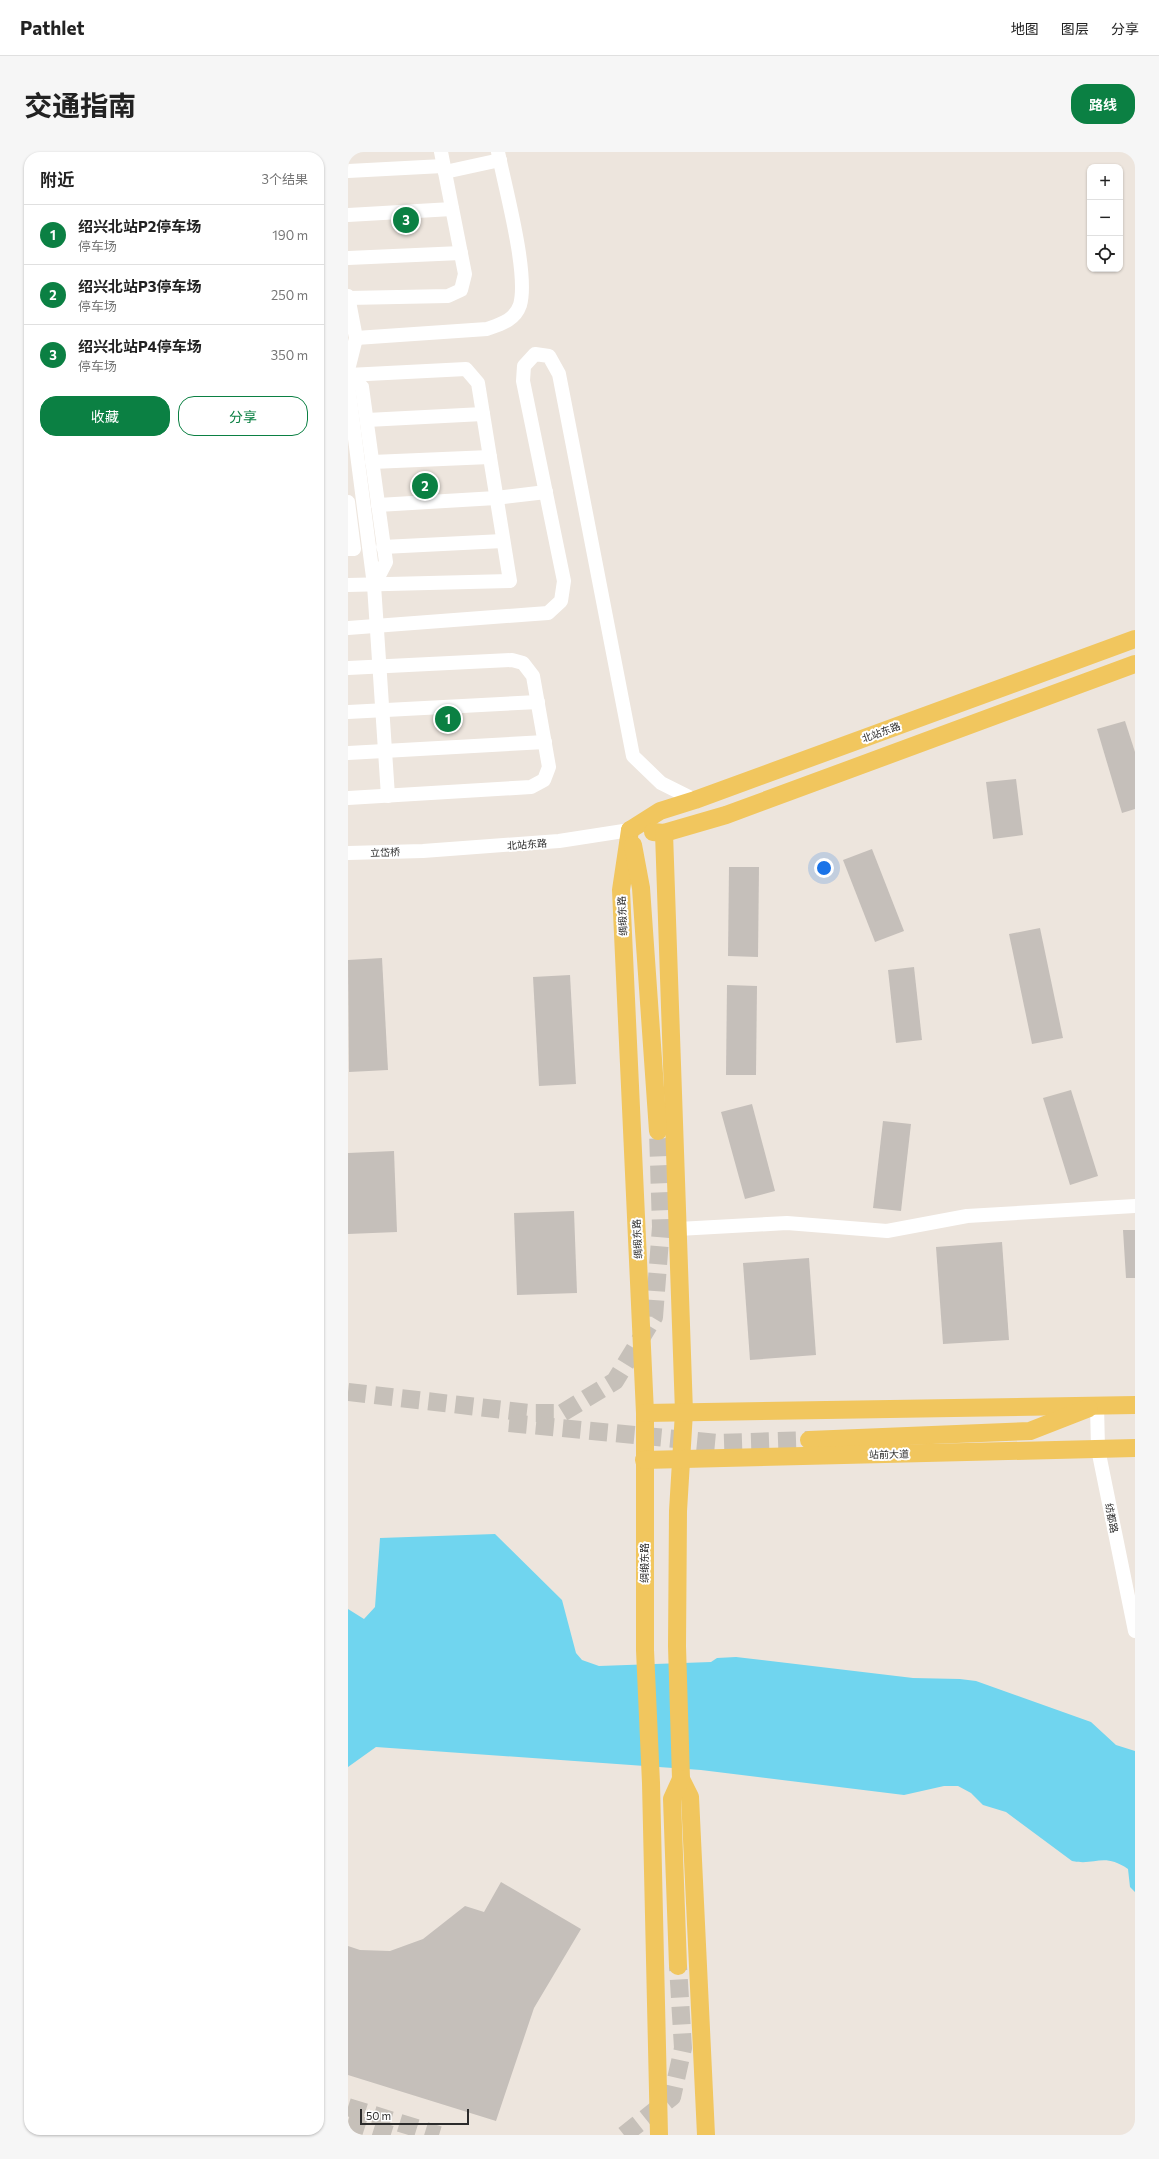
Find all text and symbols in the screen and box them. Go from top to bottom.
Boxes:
text: Pathlet [20,16,85,39]
text: 地图 [1011,20,1039,37]
text: 图层 [1061,20,1089,37]
text: 分享 [1111,20,1139,37]
button: 路线 [1071,84,1135,124]
text: 交通指南 [24,88,136,122]
map controls [1087,164,1123,272]
button: + [1087,164,1123,200]
text: 附近 [40,169,74,190]
text: 3个结果 [262,171,308,187]
button: − [1087,200,1123,236]
pin: 3 [393,205,419,235]
text: 绍兴北站P2停车场 [78,217,201,235]
text: 1 [50,227,56,243]
text: 190 m [272,227,308,243]
button: locate [1087,236,1123,272]
text: 停车场 [78,238,117,254]
text: 绍兴北站P3停车场 [78,277,201,295]
text: 2 [49,287,57,303]
text: 250 m [271,287,308,303]
text: 停车场 [78,298,117,314]
text: 绍兴北站P4停车场 [78,337,202,355]
text: 3 [49,347,57,363]
text: 350 m [271,347,308,363]
text: 停车场 [78,358,117,374]
button: 收藏 [40,396,170,436]
button: 分享 [178,396,308,436]
pin: 2 [412,471,438,501]
pin: 1 [435,704,461,734]
street label: 北站东路 [860,720,902,744]
street label: 北站东路 [507,837,547,851]
street label: 立岱桥 [370,845,400,859]
your location [814,858,834,878]
street label: 绸缎东路 [615,896,629,936]
street label: 绸缎东路 [630,1219,644,1259]
street label: 站前大道 [869,1448,909,1460]
street label: 纺都路 [1103,1502,1121,1534]
street label: 绸缎东路 [638,1543,650,1583]
scale bar [360,2107,469,2126]
text: 50 m [366,2109,391,2122]

